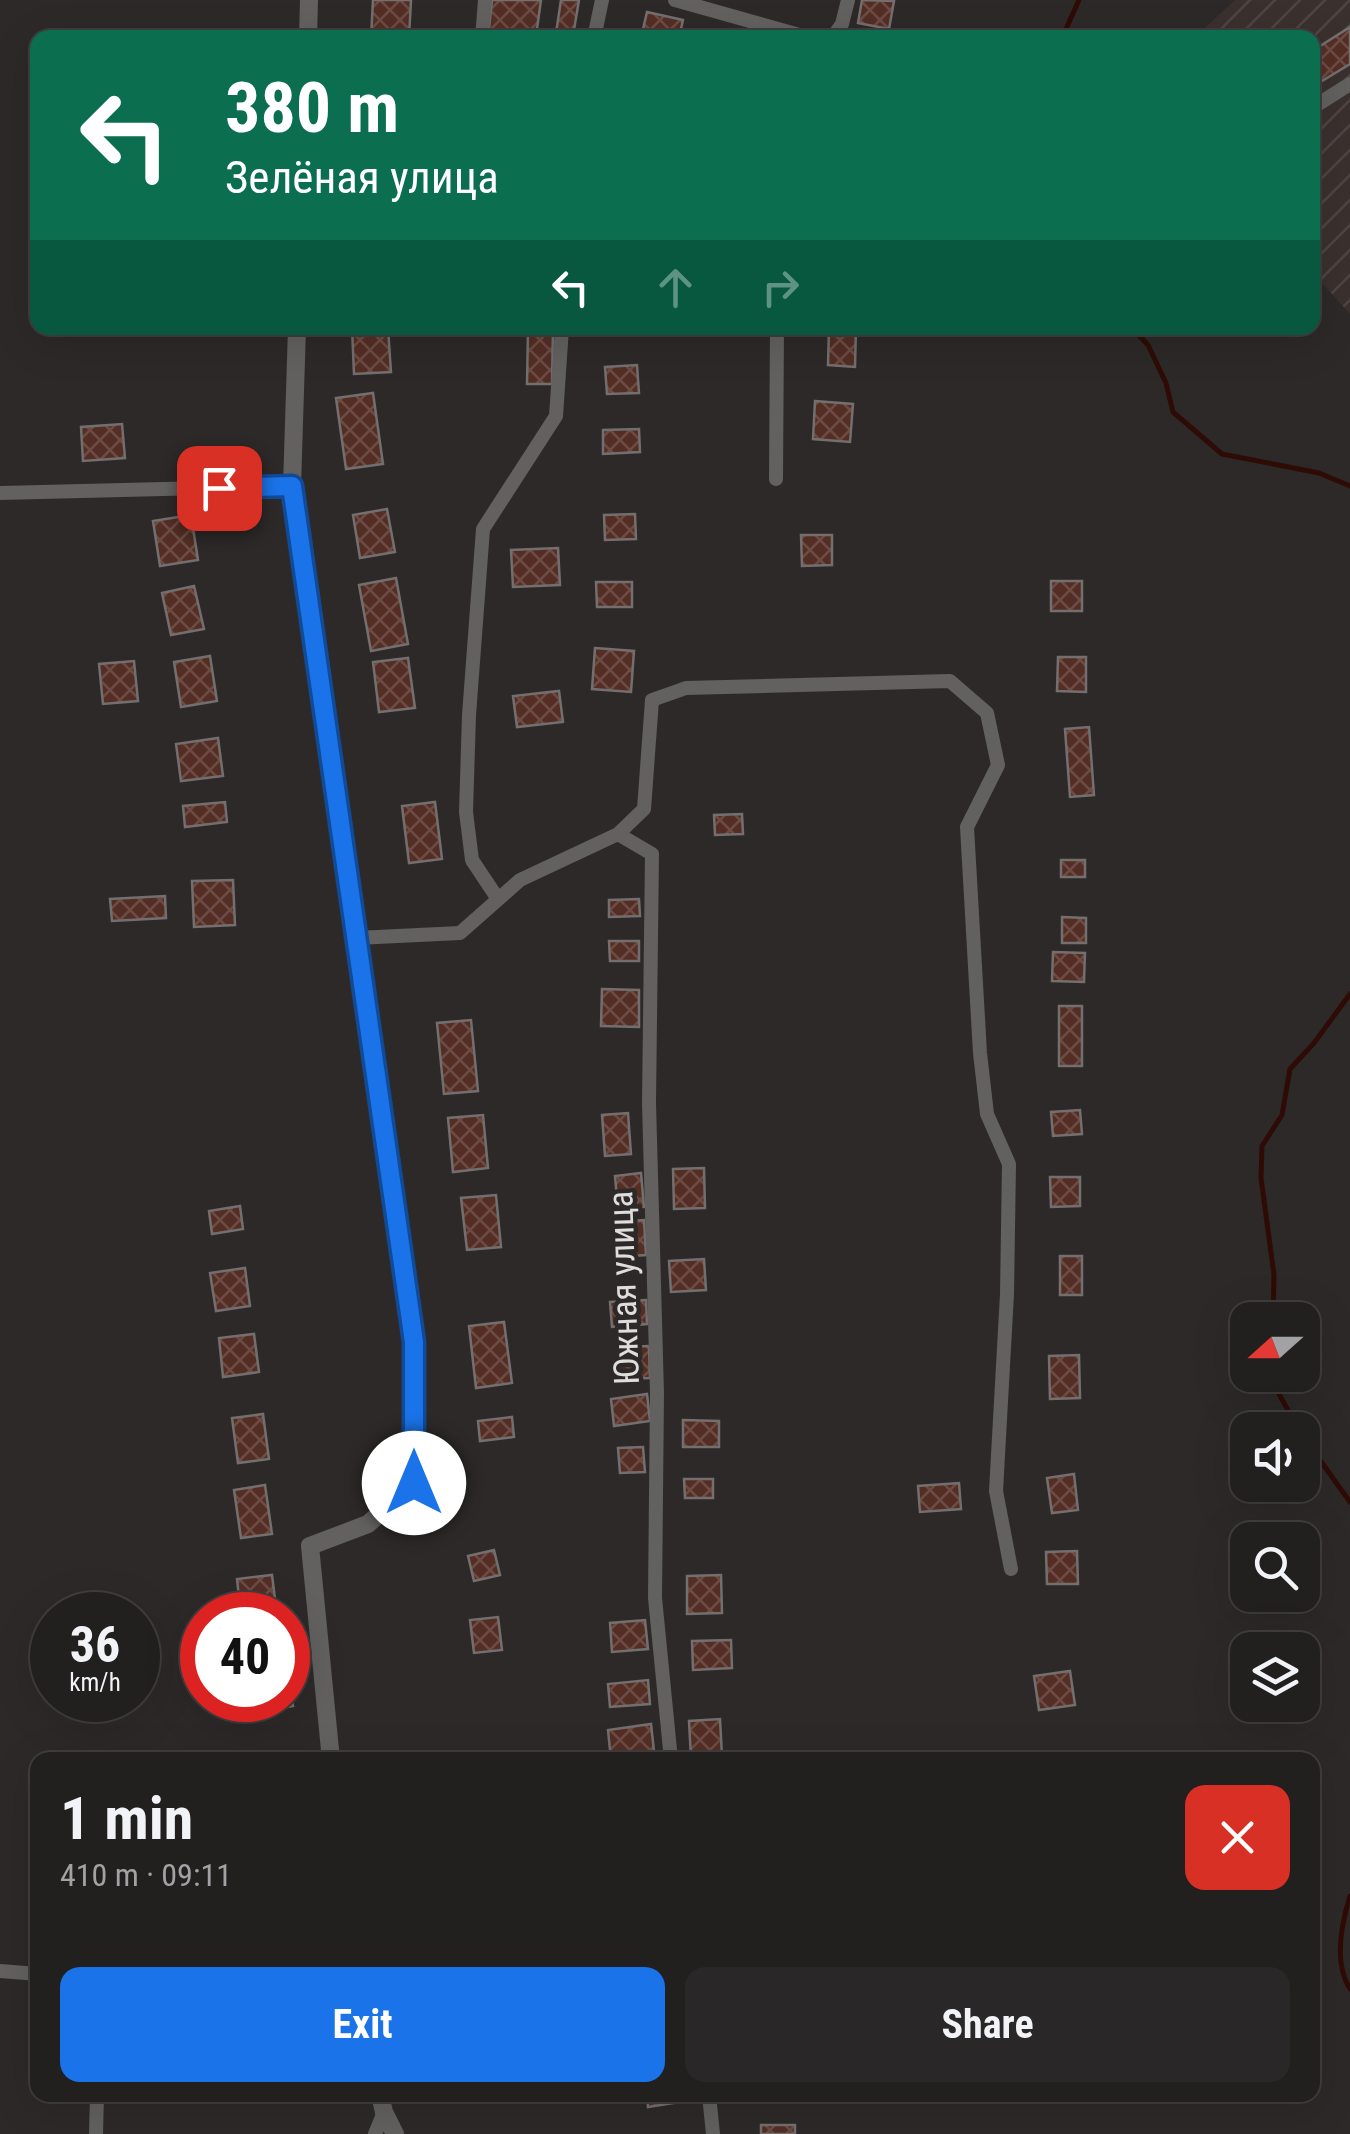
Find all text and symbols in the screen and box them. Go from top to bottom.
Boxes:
text: 380 m [225,67,399,149]
icon: left [60,70,190,200]
text: Зелёная улица [225,151,499,204]
icon: left [543,260,598,315]
icon: ahead [648,260,703,315]
icon: right [753,260,808,315]
pin [177,446,262,531]
icon: arrive [192,461,247,516]
street label: Южная улица [600,1190,648,1386]
north arrow [1230,1302,1320,1392]
map controls [1230,1302,1320,1722]
button: sound [1230,1412,1320,1502]
position arrow [362,1431,466,1535]
button: search [1230,1522,1320,1612]
speed limit sign: 40 [180,1592,310,1722]
text: 36 [70,1616,120,1674]
button: layers [1230,1632,1320,1722]
text: km/h [69,1668,121,1697]
text: 1 min [60,1783,193,1854]
button: close [1185,1785,1290,1890]
text: 410 m · 09:11 [60,1856,232,1894]
button: Exit [60,1967,665,2082]
button: Share [685,1967,1290,2082]

